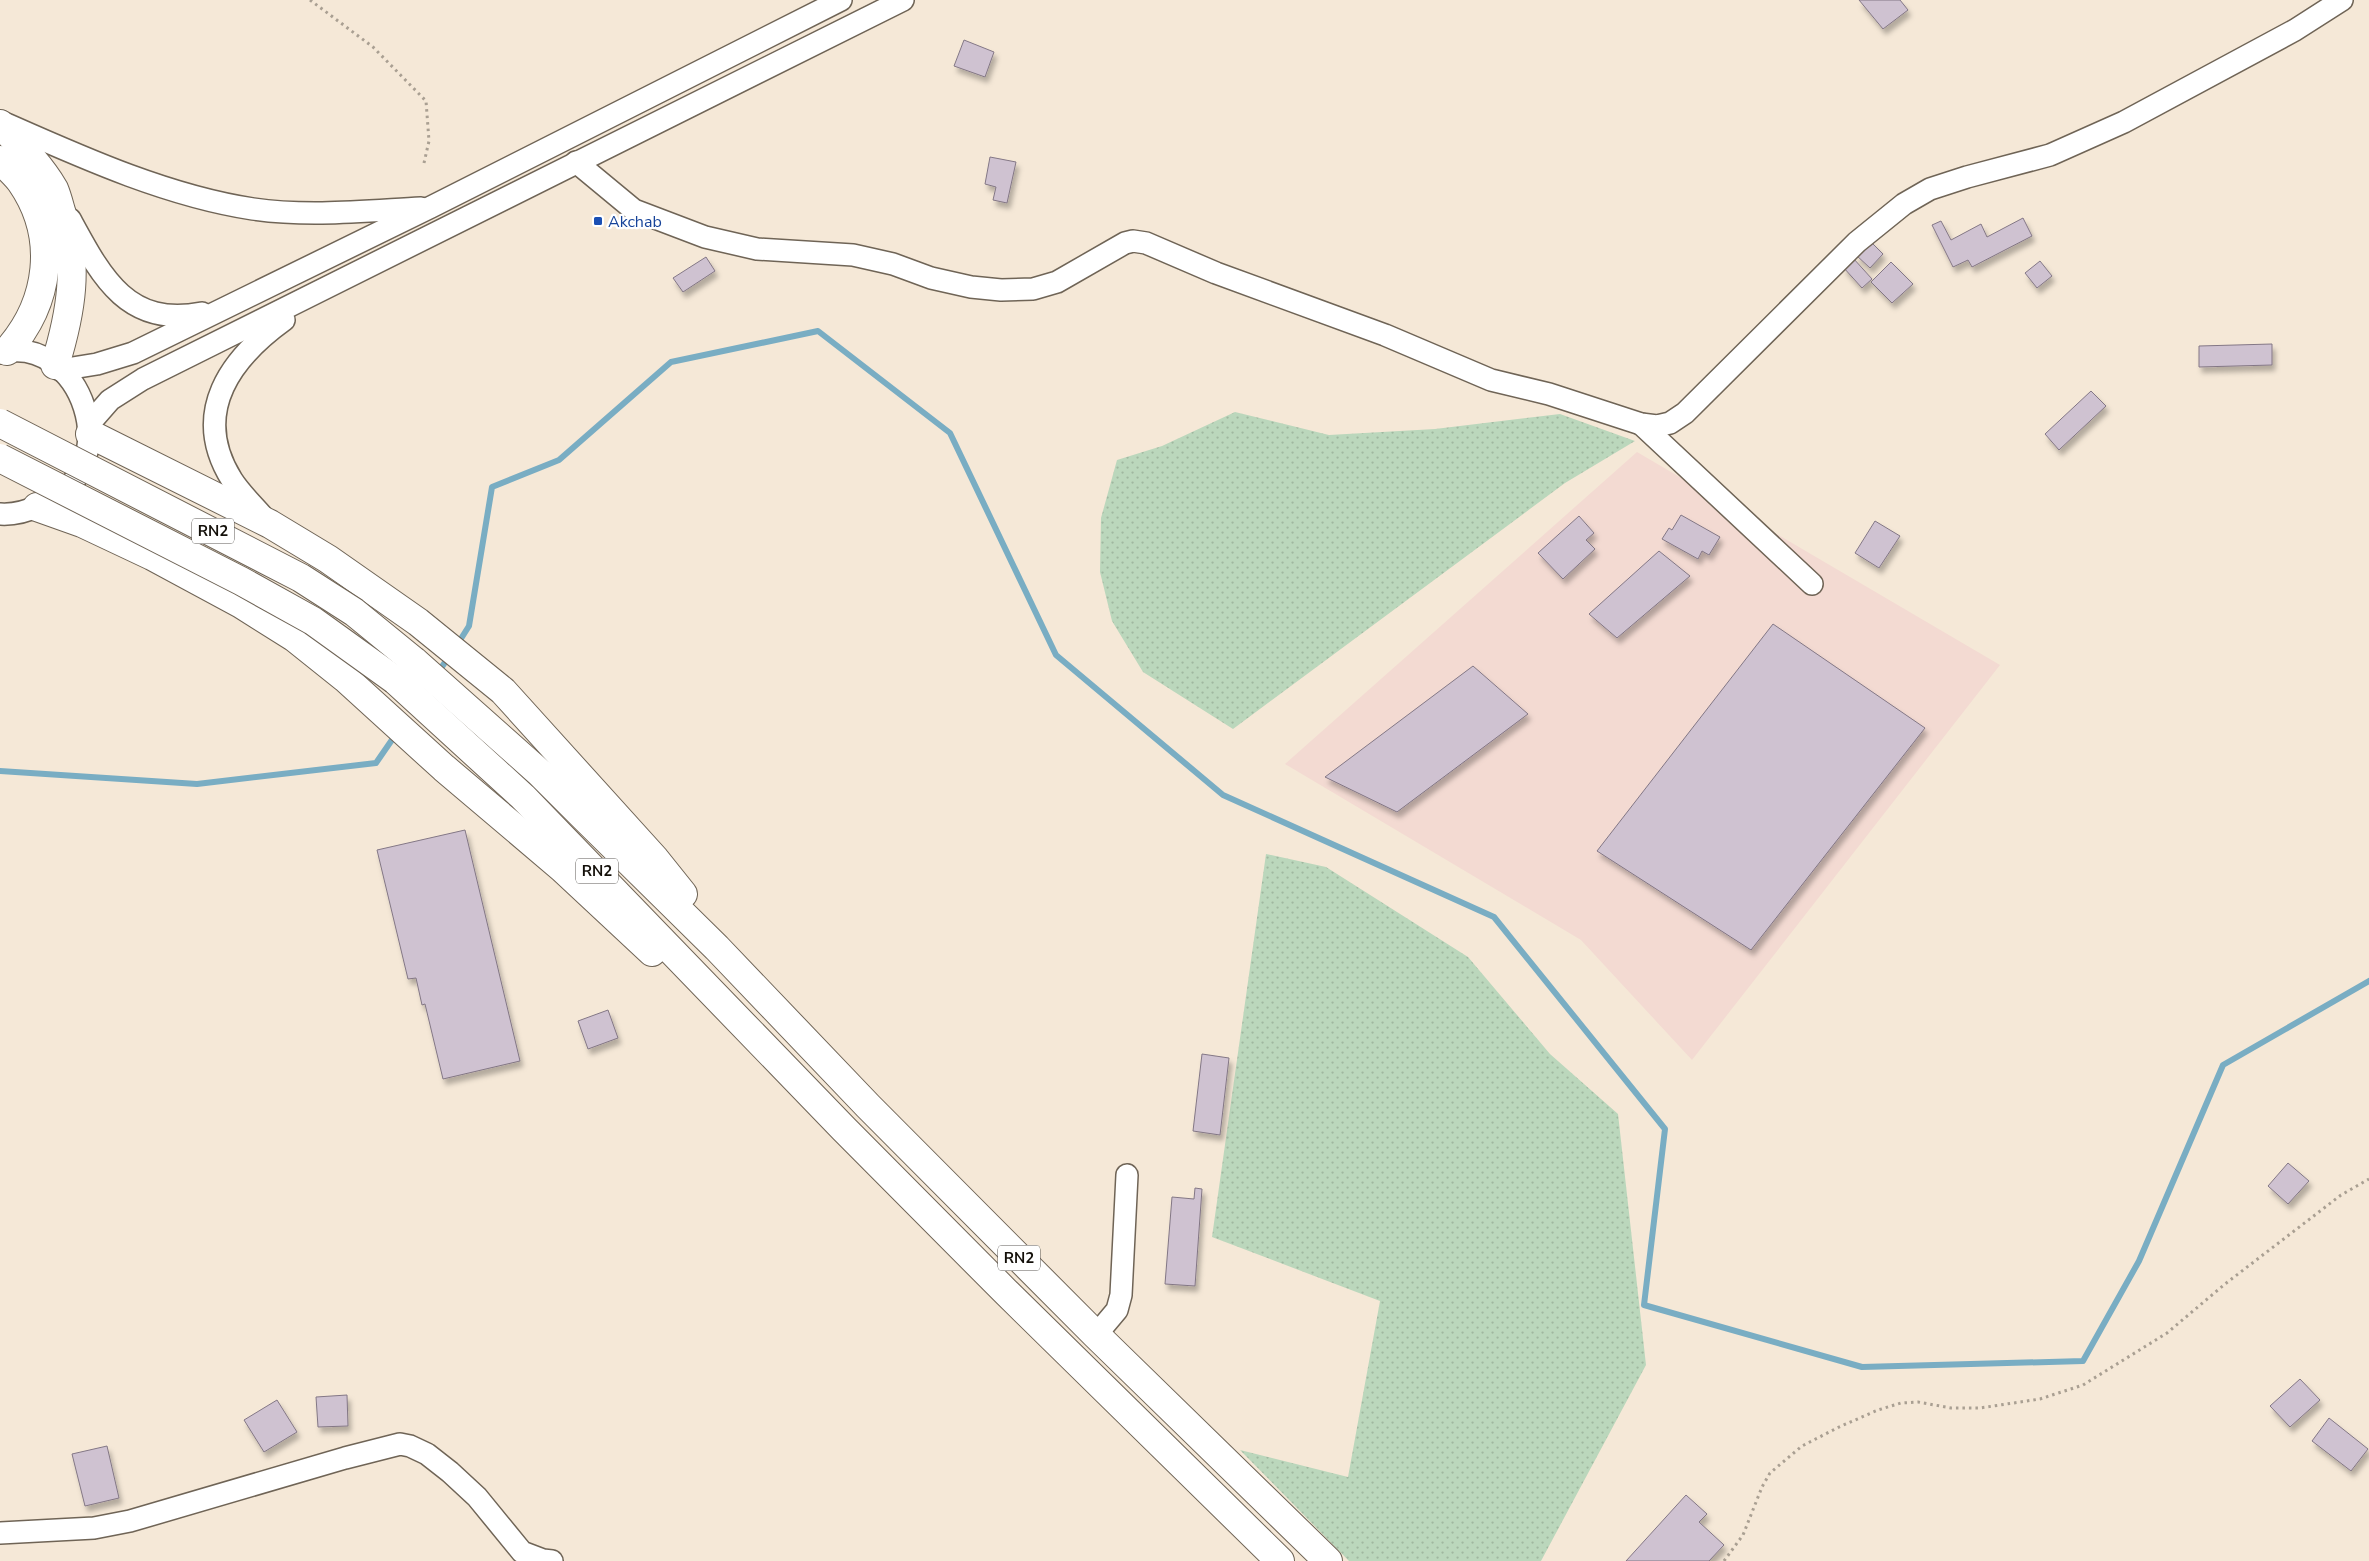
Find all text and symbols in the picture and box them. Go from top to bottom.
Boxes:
place label: Akchab [608,211,662,233]
marker: Akchab [592,215,604,227]
road number: RN2 [192,518,234,544]
road number: RN2 [576,858,618,884]
road number: RN2 [998,1246,1040,1270]

